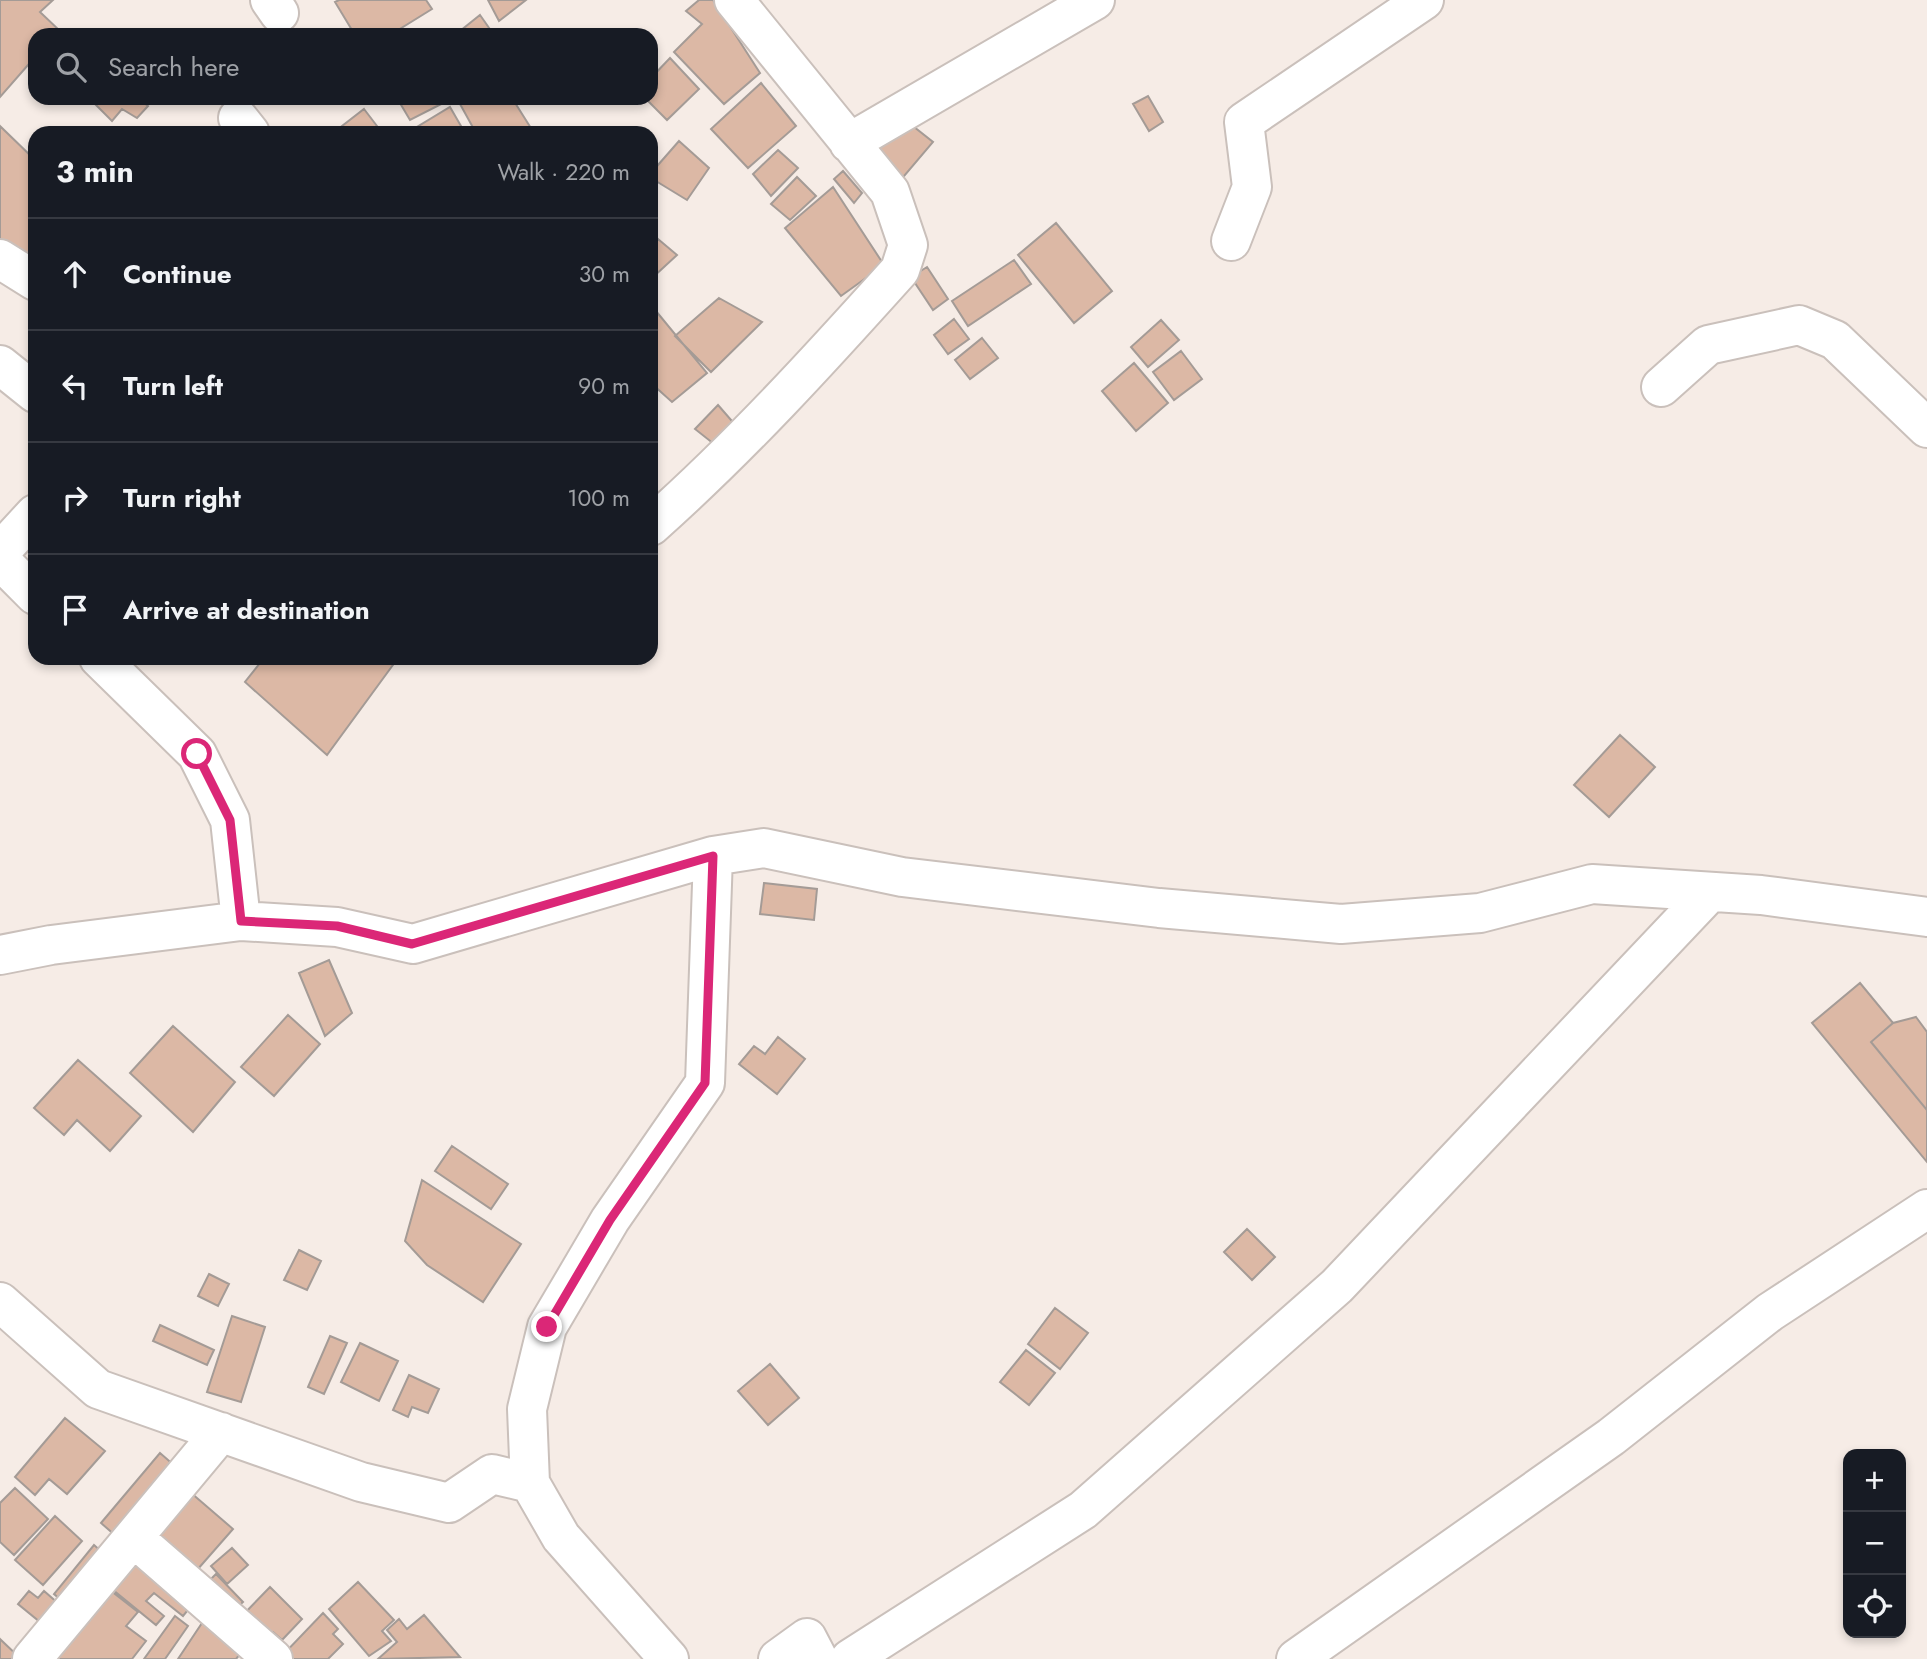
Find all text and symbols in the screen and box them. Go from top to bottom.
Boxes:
search box [28,28,658,105]
icon: search [52,48,90,86]
text: Search here [108,48,240,86]
text: 3 min [56,150,134,193]
text: Walk · 220 m [498,155,630,189]
icon: ahead [56,255,94,293]
text: Continue [123,255,232,293]
text: 30 m [579,257,630,291]
icon: left [56,367,94,405]
text: Turn left [123,367,223,405]
text: 90 m [578,369,630,403]
icon: right [56,479,94,517]
text: Turn right [123,479,241,517]
text: 100 m [567,481,630,515]
icon: arrive [56,591,94,629]
text: Arrive at destination [123,591,370,629]
route start [181,738,212,769]
route end [531,1311,562,1342]
map controls [1843,1449,1906,1638]
button: + [1843,1449,1906,1512]
button: − [1843,1512,1906,1575]
button: locate [1843,1575,1906,1638]

